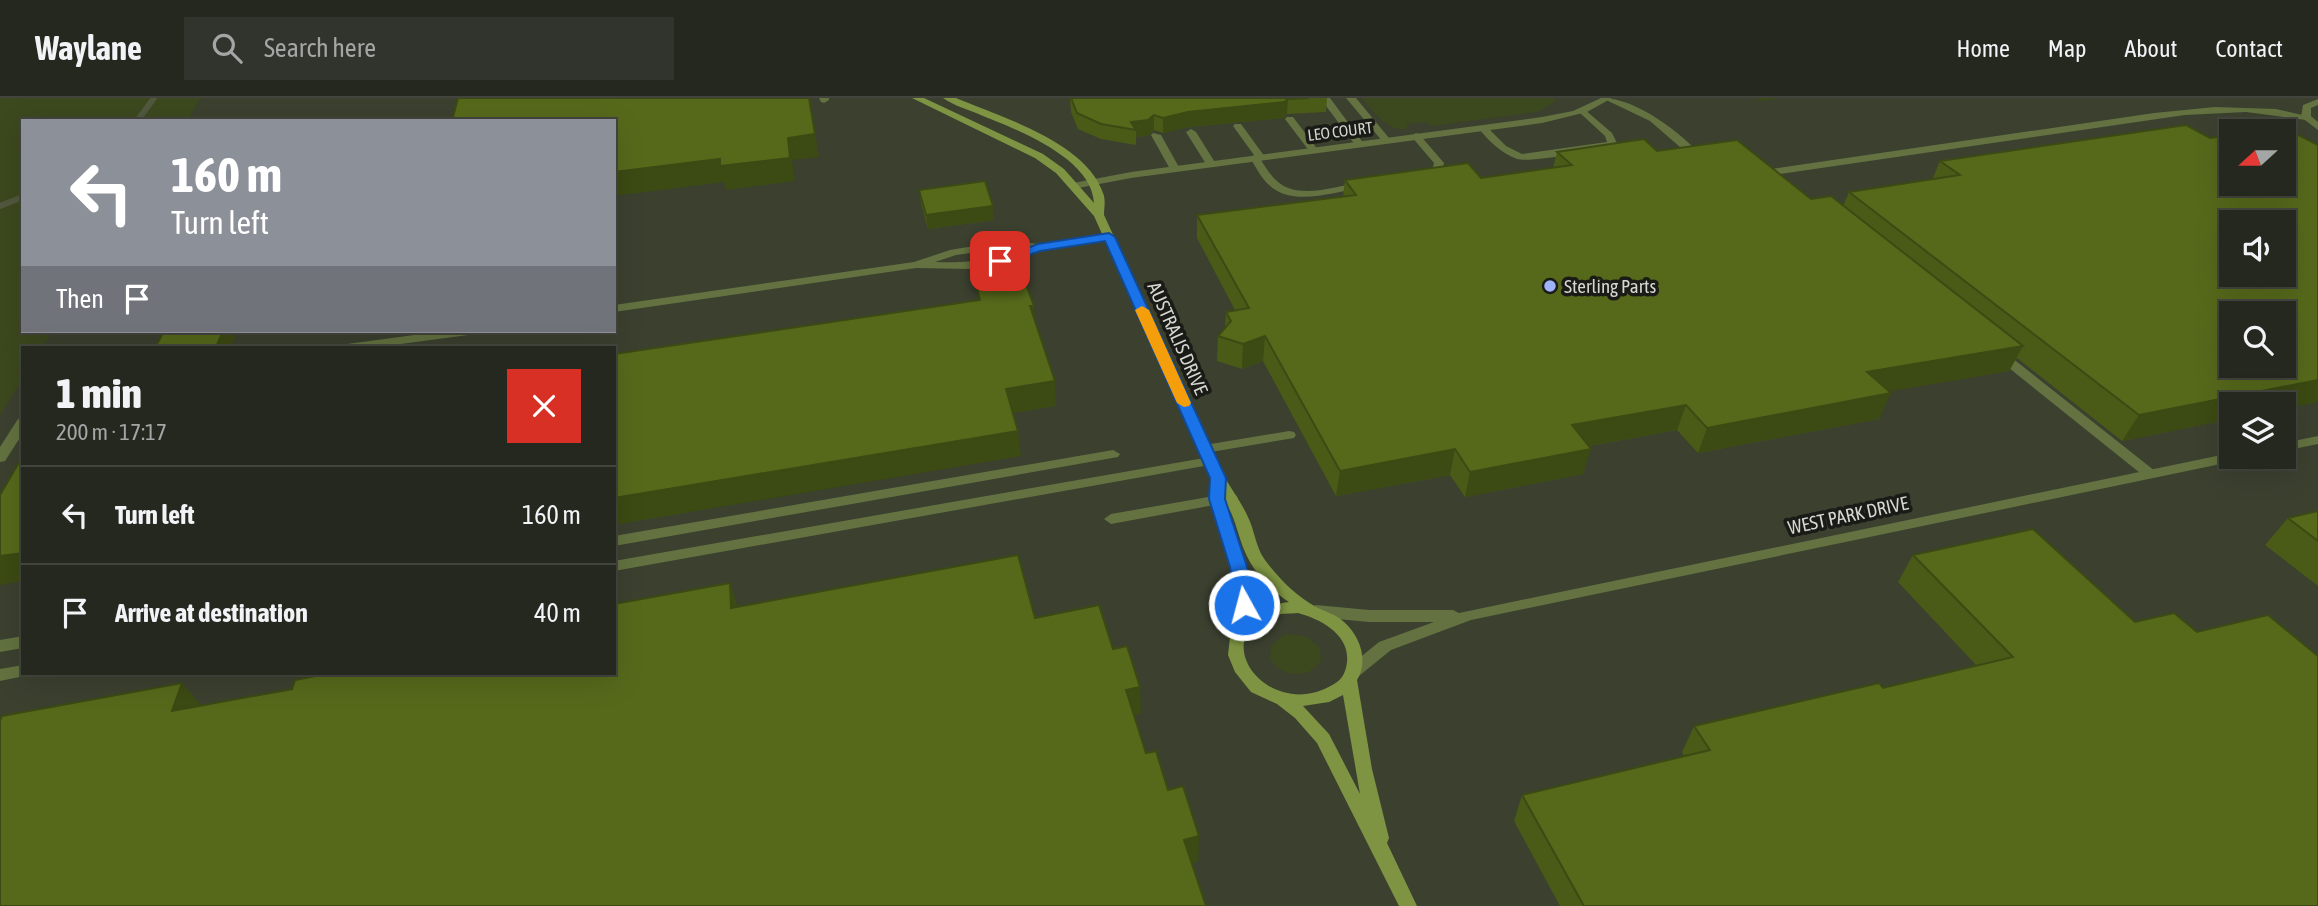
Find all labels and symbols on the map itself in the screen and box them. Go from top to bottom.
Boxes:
street label: LEO COURT [1307,118,1373,144]
north arrow [2219,119,2296,196]
pin [970,231,1030,291]
place label: Sterling Parts [1564,275,1657,297]
street label: AUSTRALIS DRIVE [1143,278,1213,398]
marker: Sterling Parts [1542,278,1558,294]
street label: WEST PARK DRIVE [1786,492,1910,538]
position arrow [1207,568,1281,642]

